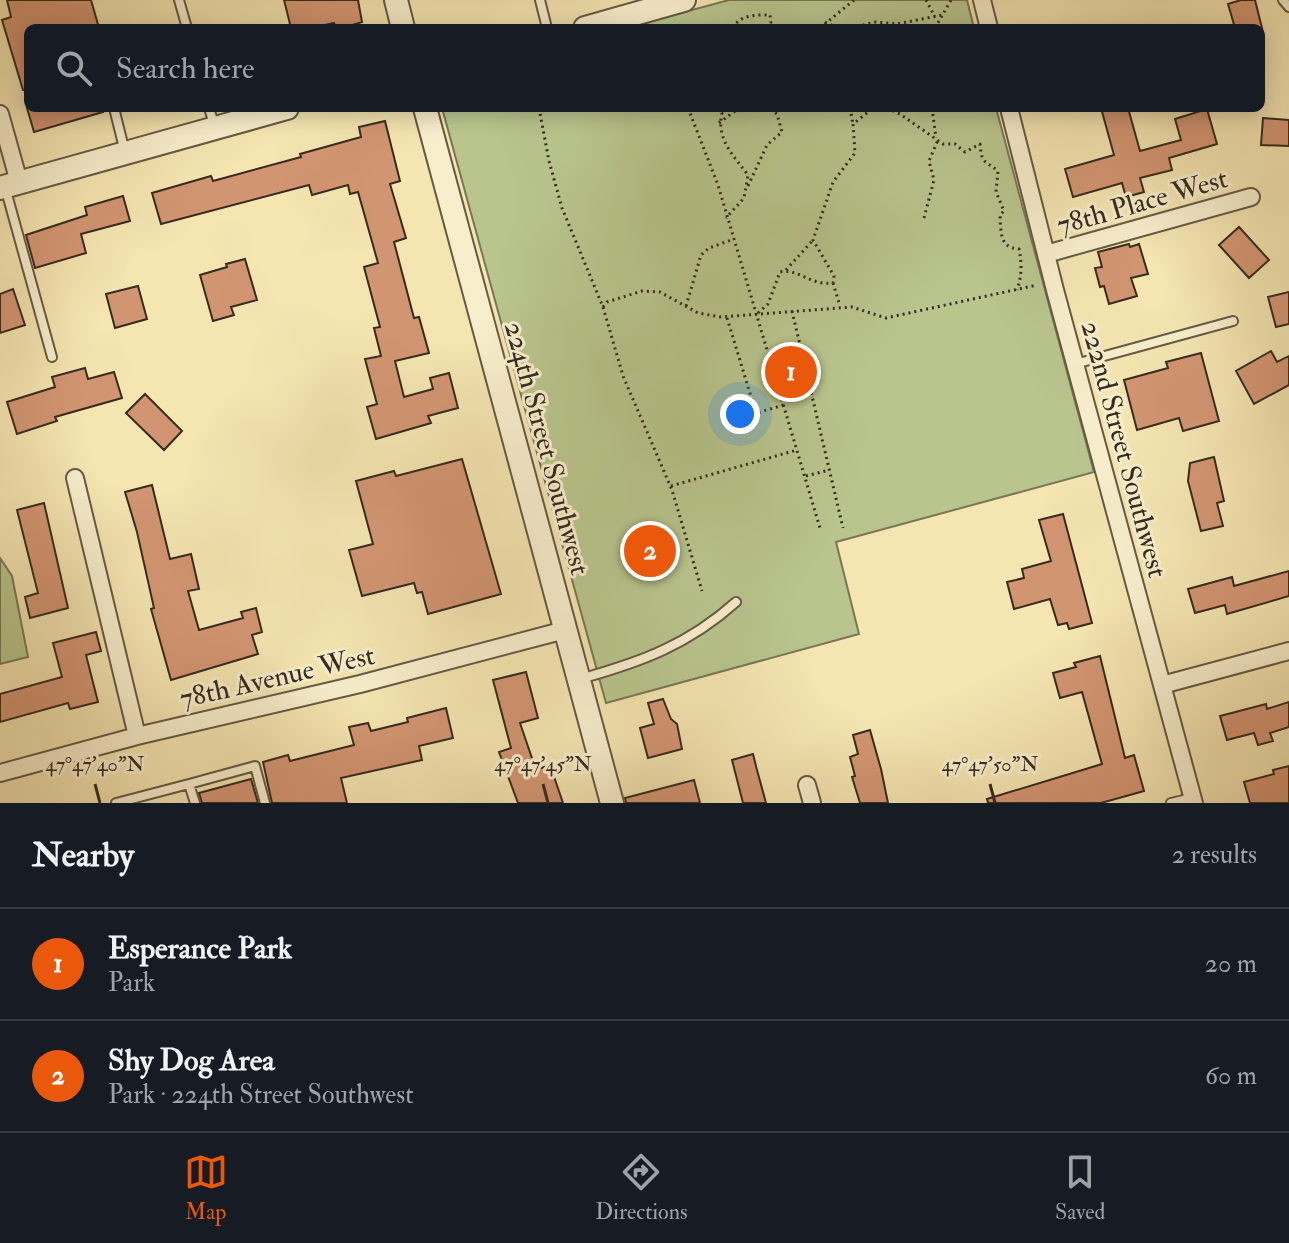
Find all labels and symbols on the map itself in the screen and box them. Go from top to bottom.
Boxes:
street label: 78th Place West [1053,161,1232,244]
street label: 222nd Street Southwest [1072,317,1175,582]
street label: 224th Street Southwest [496,318,597,579]
pin: 1 [765,342,817,402]
your location [720,394,760,434]
pin: 2 [624,521,676,581]
street label: 78th Avenue West [176,638,378,717]
text: 47°47'40"N [46,752,145,777]
text: 47°47'45"N [494,752,592,777]
text: 47°47'50"N [942,752,1038,777]

